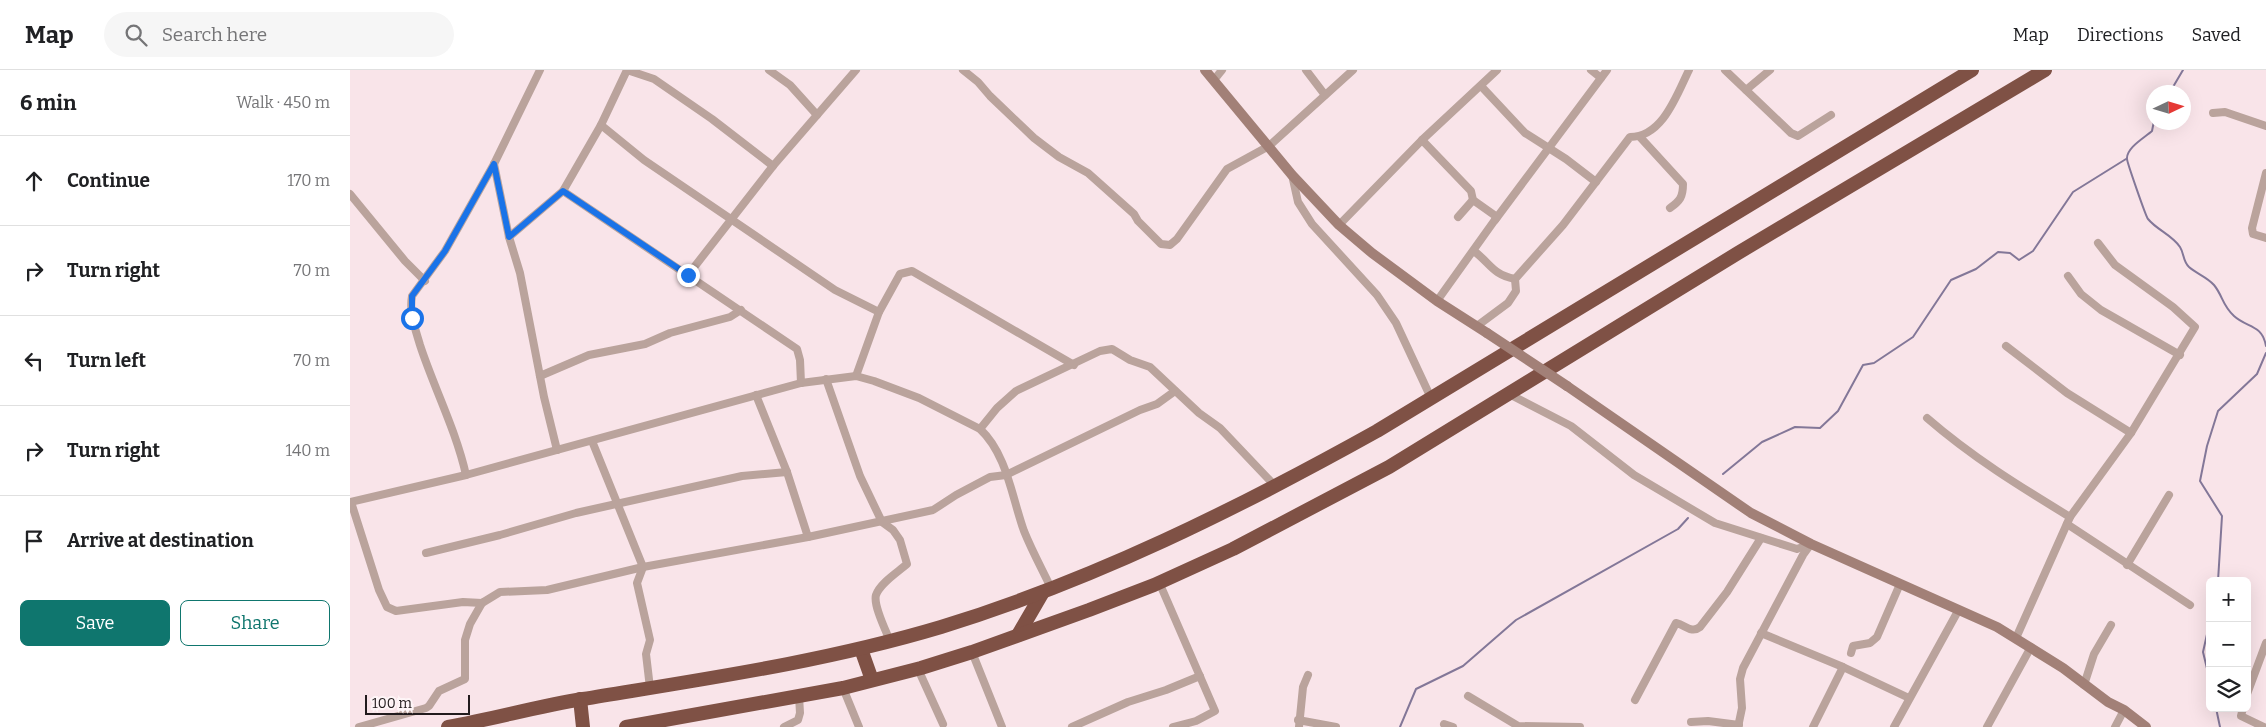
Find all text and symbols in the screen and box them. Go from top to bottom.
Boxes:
search box [104,12,454,57]
text: Map [25,21,74,49]
icon: search [122,21,150,49]
text: Search here [162,23,267,46]
text: Map [2013,24,2049,46]
text: Directions [2077,24,2164,46]
text: Saved [2192,24,2241,46]
north arrow [2146,85,2191,130]
text: 6 min [20,90,76,116]
text: Walk · 450 m [236,93,330,112]
icon: ahead [20,167,48,195]
text: Continue [67,169,150,192]
text: 170 m [287,171,330,190]
icon: right [20,257,48,285]
text: Turn right [67,259,160,282]
text: 70 m [294,261,330,280]
route end [677,264,700,287]
route start [401,307,424,330]
icon: left [20,347,48,375]
text: Turn left [67,349,146,372]
text: 70 m [294,351,330,370]
icon: right [20,437,48,465]
text: Turn right [67,439,160,462]
text: 140 m [285,441,330,460]
icon: arrive [20,527,48,555]
text: Arrive at destination [67,529,254,552]
map controls [2206,577,2251,712]
button: + [2206,577,2251,622]
button: Save [20,600,170,646]
button: Share [180,600,330,646]
button: − [2206,622,2251,667]
button: layers [2206,667,2251,712]
scale bar [365,692,470,715]
text: 100 m [372,695,412,712]

